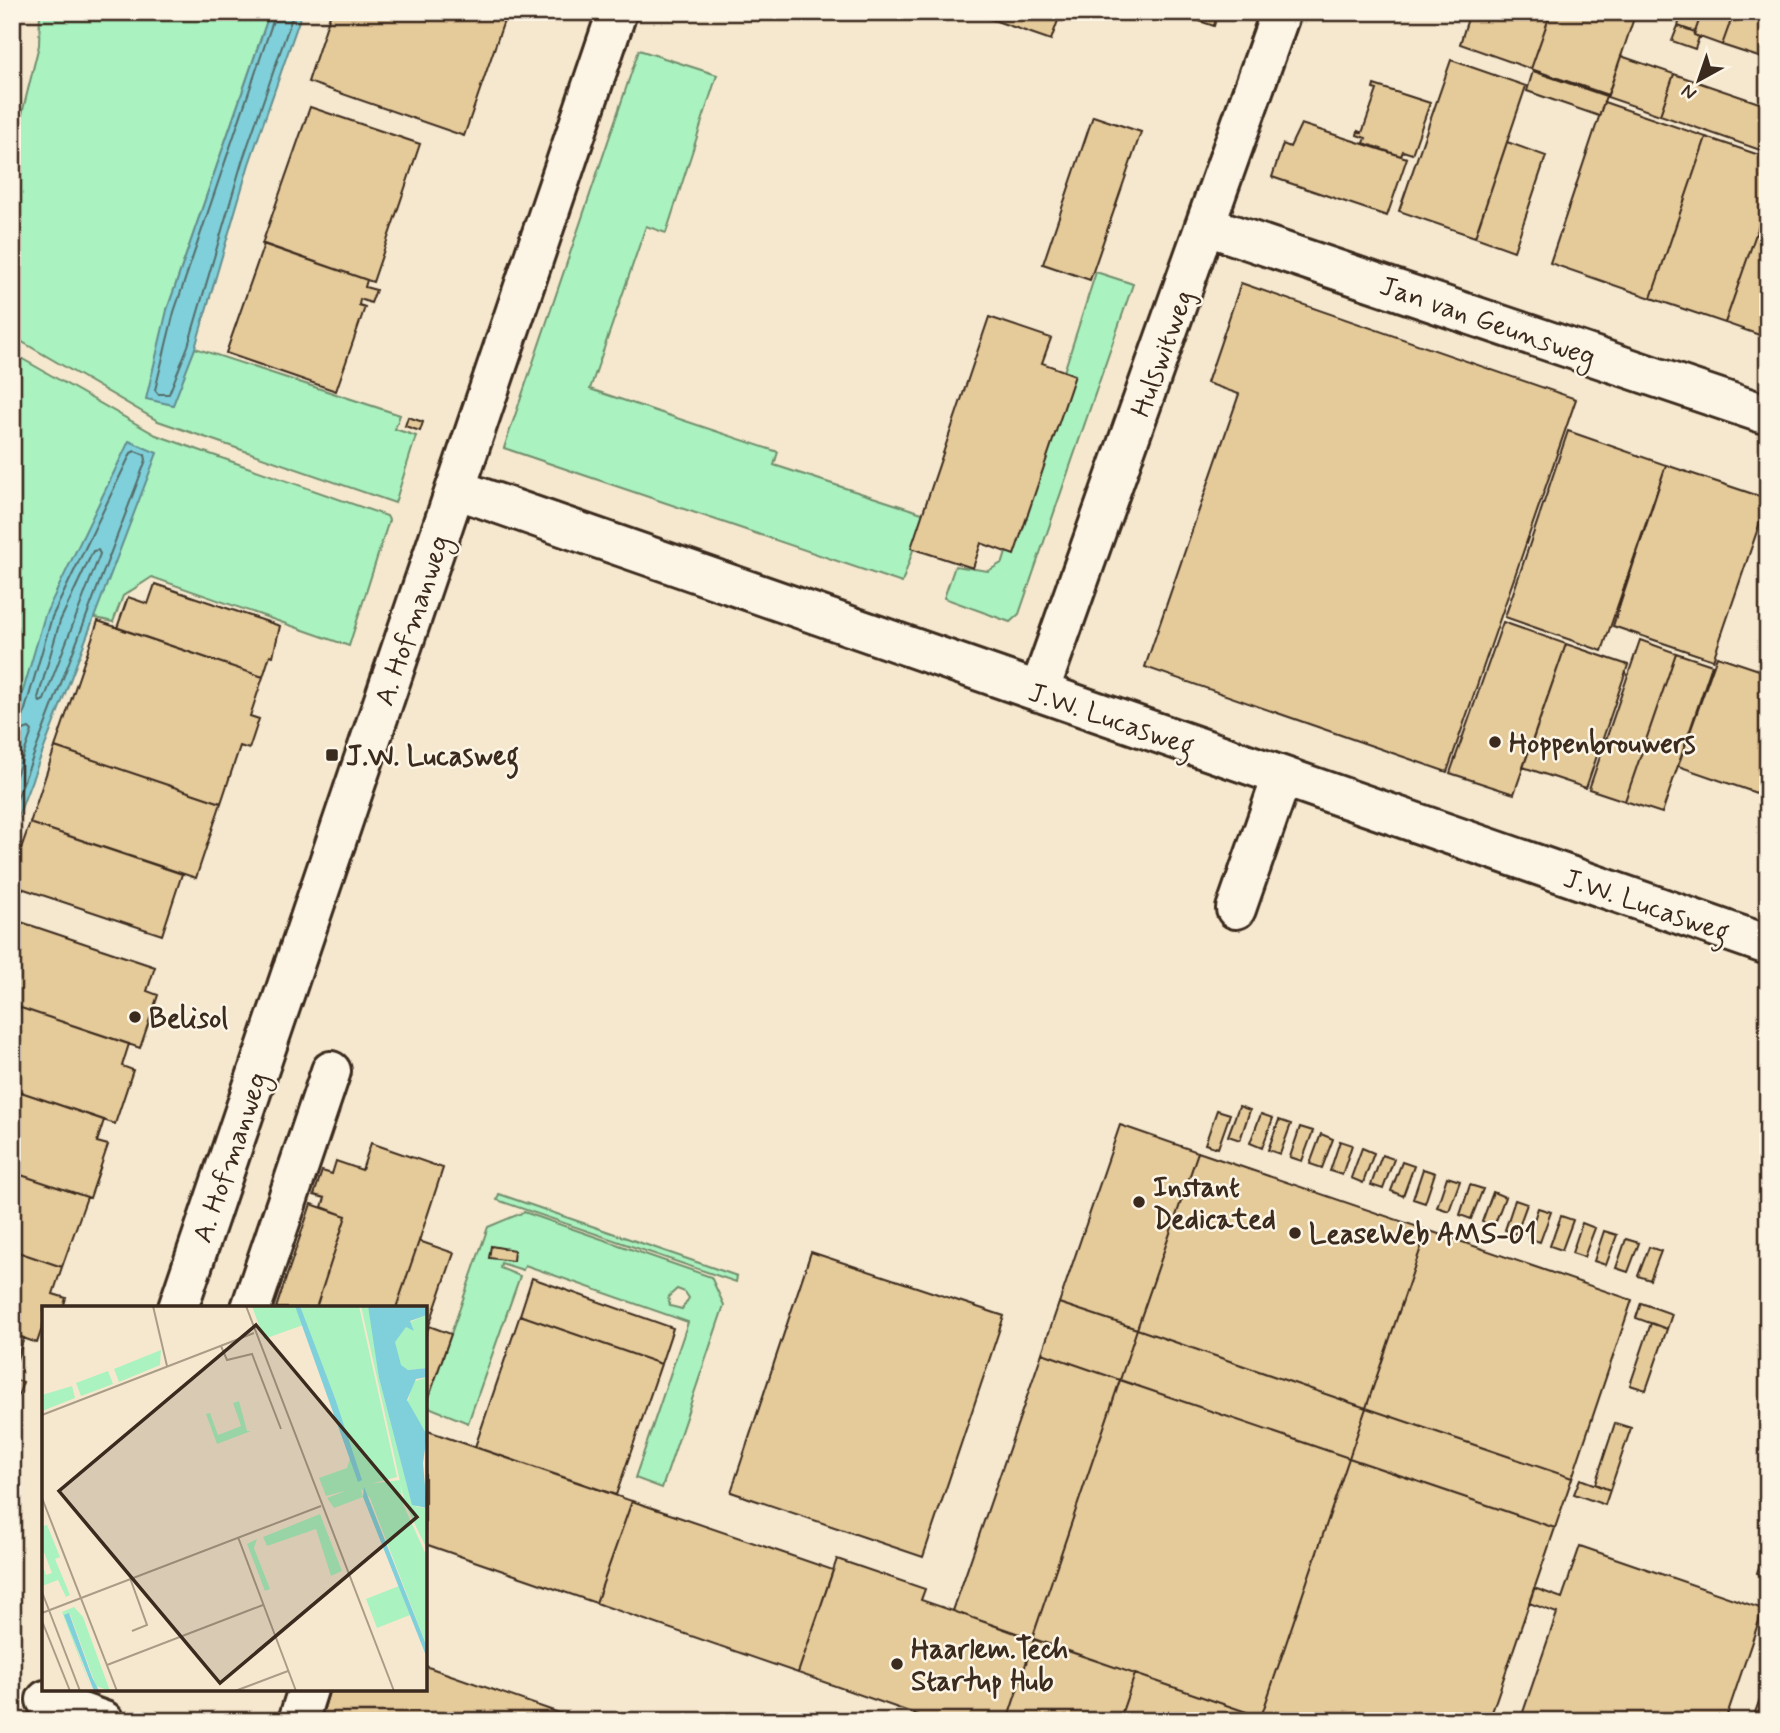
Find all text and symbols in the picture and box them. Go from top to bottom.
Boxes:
north arrow [1664,46,1734,116]
text: N [1676,78,1702,106]
street label: Jan van Geunsweg [1374,268,1600,379]
street label: Hulswitweg [1123,285,1203,422]
street label: A. Hofmanweg [367,531,462,712]
street label: J.W. Lucasweg [1022,675,1199,769]
place label: Hoppenbrouwers [1509,726,1695,763]
marker: Hoppenbrouwers [1487,734,1503,750]
place label: J.W. Lucasweg [346,739,519,779]
marker: J.W. Lucasweg [324,747,340,763]
street label: J.W. Lucasweg [1557,861,1734,955]
place label: Belisol [149,1001,228,1038]
marker: Belisol [127,1009,143,1025]
street label: A. Hofmanweg [185,1068,280,1249]
place label: Instant Dedicated [1153,1170,1276,1239]
marker: Instant Dedicated [1131,1194,1147,1210]
place label: LeaseWeb AMS-01 [1309,1217,1537,1254]
marker: LeaseWeb AMS-01 [1287,1225,1303,1241]
inset map [42,1306,427,1691]
place label: Haarlem.Tech Startup Hub [911,1632,1068,1701]
marker: Haarlem.Tech Startup Hub [889,1656,905,1672]

